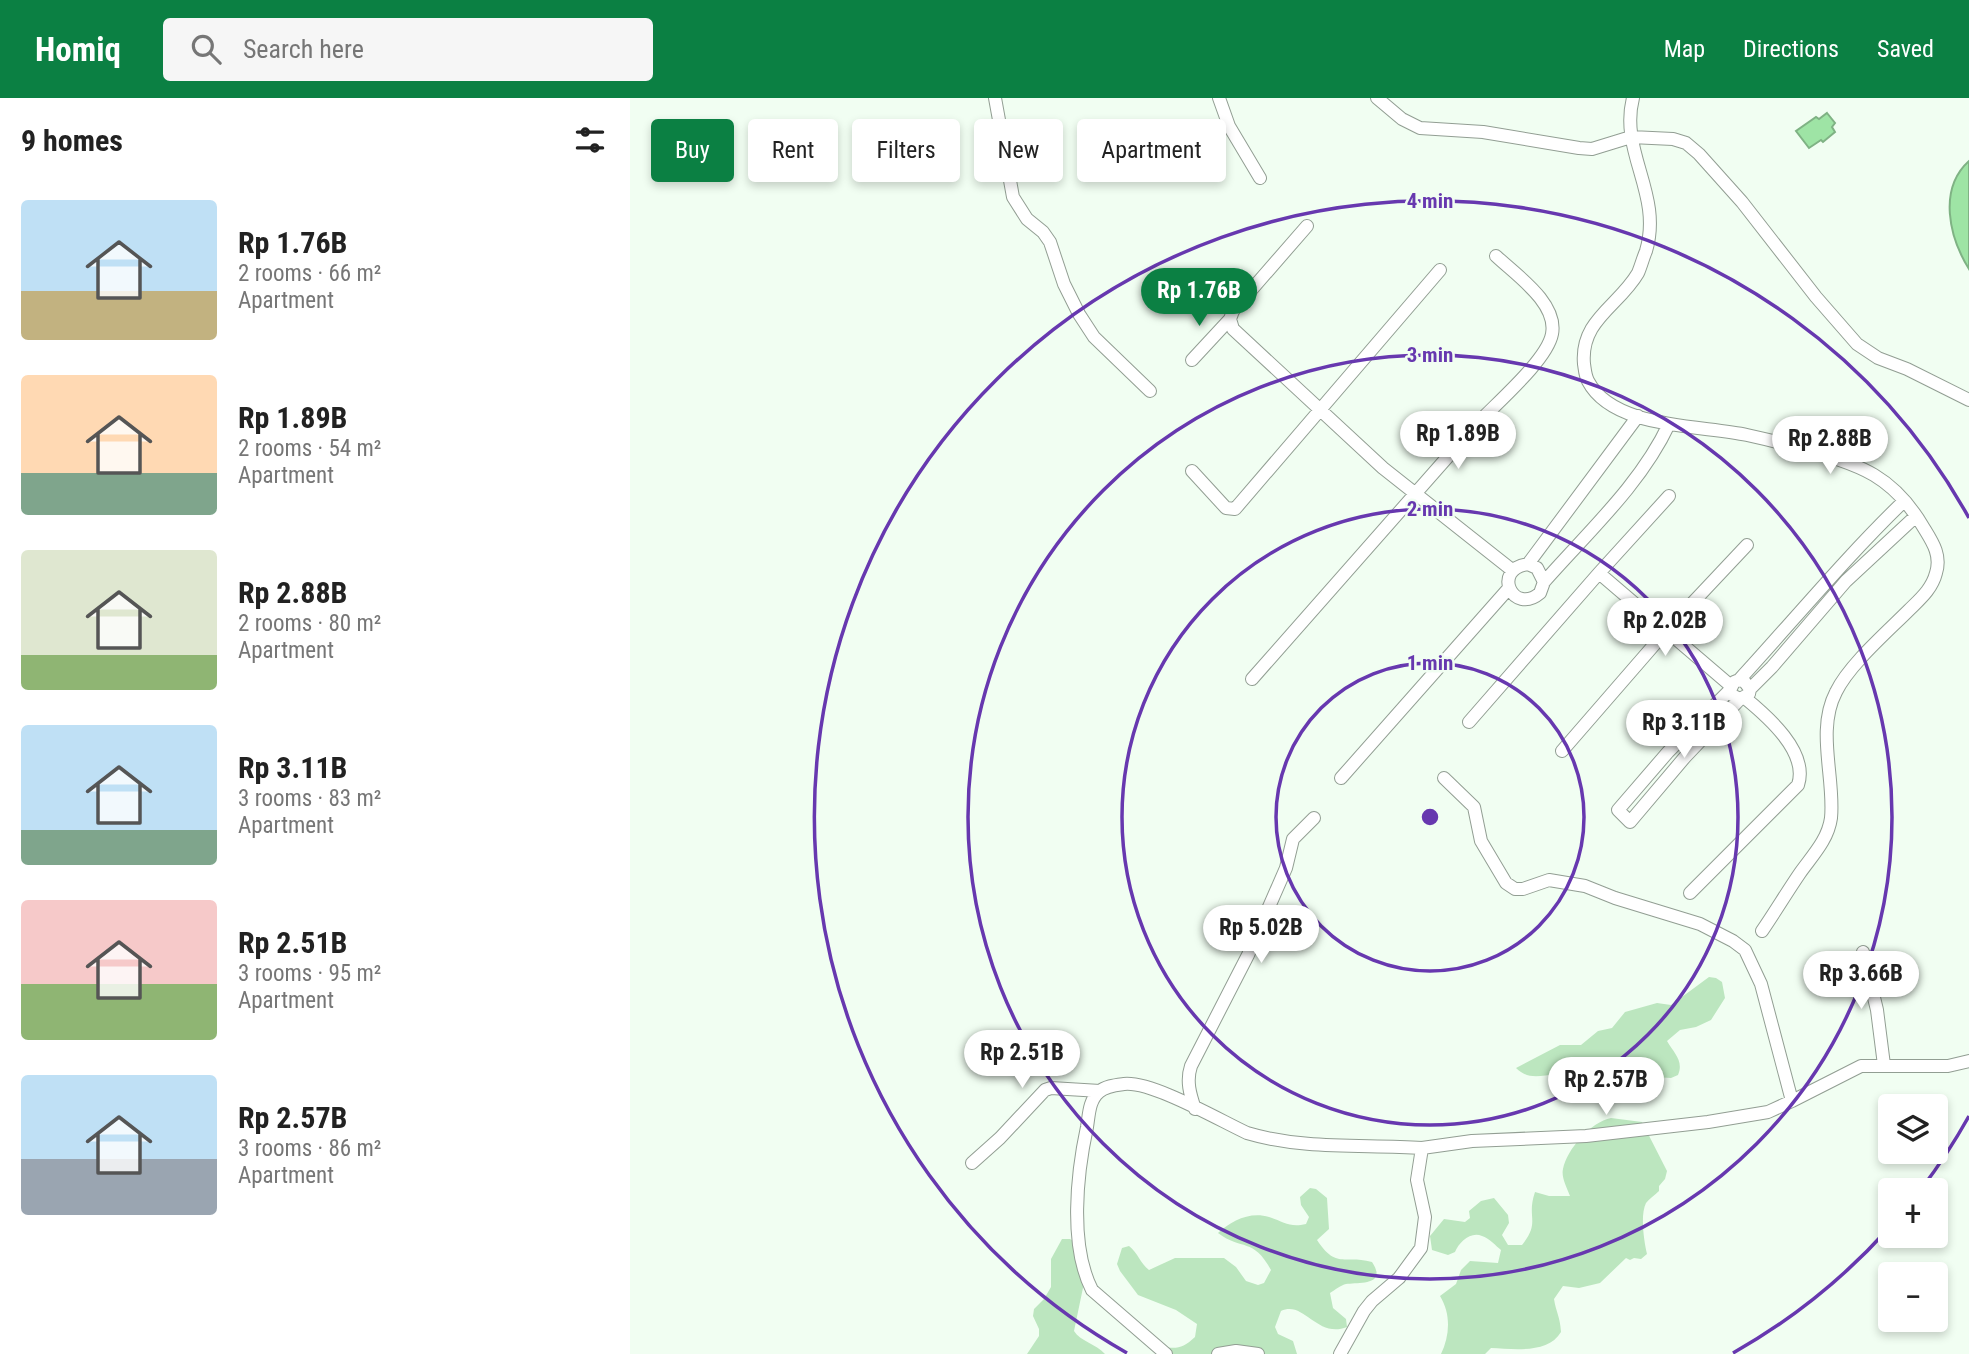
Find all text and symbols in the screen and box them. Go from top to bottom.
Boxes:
search box [163,18,653,81]
text: Homiq [35,30,121,69]
icon: search [187,30,225,68]
text: Search here [243,34,364,64]
text: Map [1664,35,1705,63]
text: Directions [1743,35,1839,63]
text: Saved [1877,35,1934,63]
chip: Buy [651,119,734,182]
chip: Rent [748,119,838,182]
chip: Filters [852,119,960,182]
chip: New [974,119,1063,182]
chip: Apartment [1077,119,1226,182]
icon: filters [571,121,609,159]
text: 9 homes [21,123,123,158]
text: 4 min [1407,189,1453,213]
text: Rp 1.76B [238,225,347,260]
icon: home [77,228,161,312]
text: 2 rooms · 66 m² [238,260,381,287]
pin: Rp 1.76B [1127,268,1271,328]
text: Rp 1.76B [1157,277,1241,304]
text: Apartment [238,287,334,314]
text: 3 min [1407,343,1453,367]
text: Rp 1.89B [238,400,347,435]
icon: home [77,403,161,487]
pin: Rp 1.89B [1386,412,1530,471]
pin: Rp 2.88B [1758,416,1902,476]
text: Rp 1.89B [1416,420,1500,447]
text: Rp 2.88B [1788,425,1872,452]
text: 2 rooms · 54 m² [238,435,381,462]
text: Apartment [238,462,334,489]
text: 2 min [1407,497,1453,521]
text: Rp 2.88B [238,575,347,610]
icon: home [77,578,161,662]
pin: Rp 2.02B [1593,598,1737,658]
text: Rp 2.02B [1623,607,1707,634]
text: 2 rooms · 80 m² [238,610,381,637]
text: Apartment [238,637,334,664]
text: 1 min [1407,651,1453,675]
pin: Rp 3.11B [1612,700,1756,760]
text: Rp 3.11B [1642,709,1726,736]
text: Rp 3.11B [238,750,347,785]
icon: home [77,753,161,837]
text: 3 rooms · 83 m² [238,785,381,812]
centre of rings [1418,805,1442,829]
text: Apartment [238,812,334,839]
pin: Rp 5.02B [1189,906,1333,965]
text: Rp 5.02B [1219,914,1303,941]
text: Rp 2.51B [238,925,347,960]
icon: home [77,928,161,1012]
pin: Rp 3.66B [1789,951,1933,1011]
text: 3 rooms · 95 m² [238,960,381,987]
text: Rp 3.66B [1819,960,1903,987]
text: Apartment [238,987,334,1014]
pin: Rp 2.51B [950,1030,1094,1090]
text: Rp 2.51B [980,1039,1064,1066]
pin: Rp 2.57B [1534,1058,1678,1117]
text: Rp 2.57B [1564,1066,1648,1093]
map controls [1878,1094,1948,1332]
button: layers [1878,1094,1948,1164]
text: Rp 2.57B [238,1100,347,1135]
icon: home [77,1103,161,1187]
text: 3 rooms · 86 m² [238,1135,381,1162]
text: Apartment [238,1162,334,1189]
button: + [1878,1178,1948,1248]
button: − [1878,1262,1948,1332]

